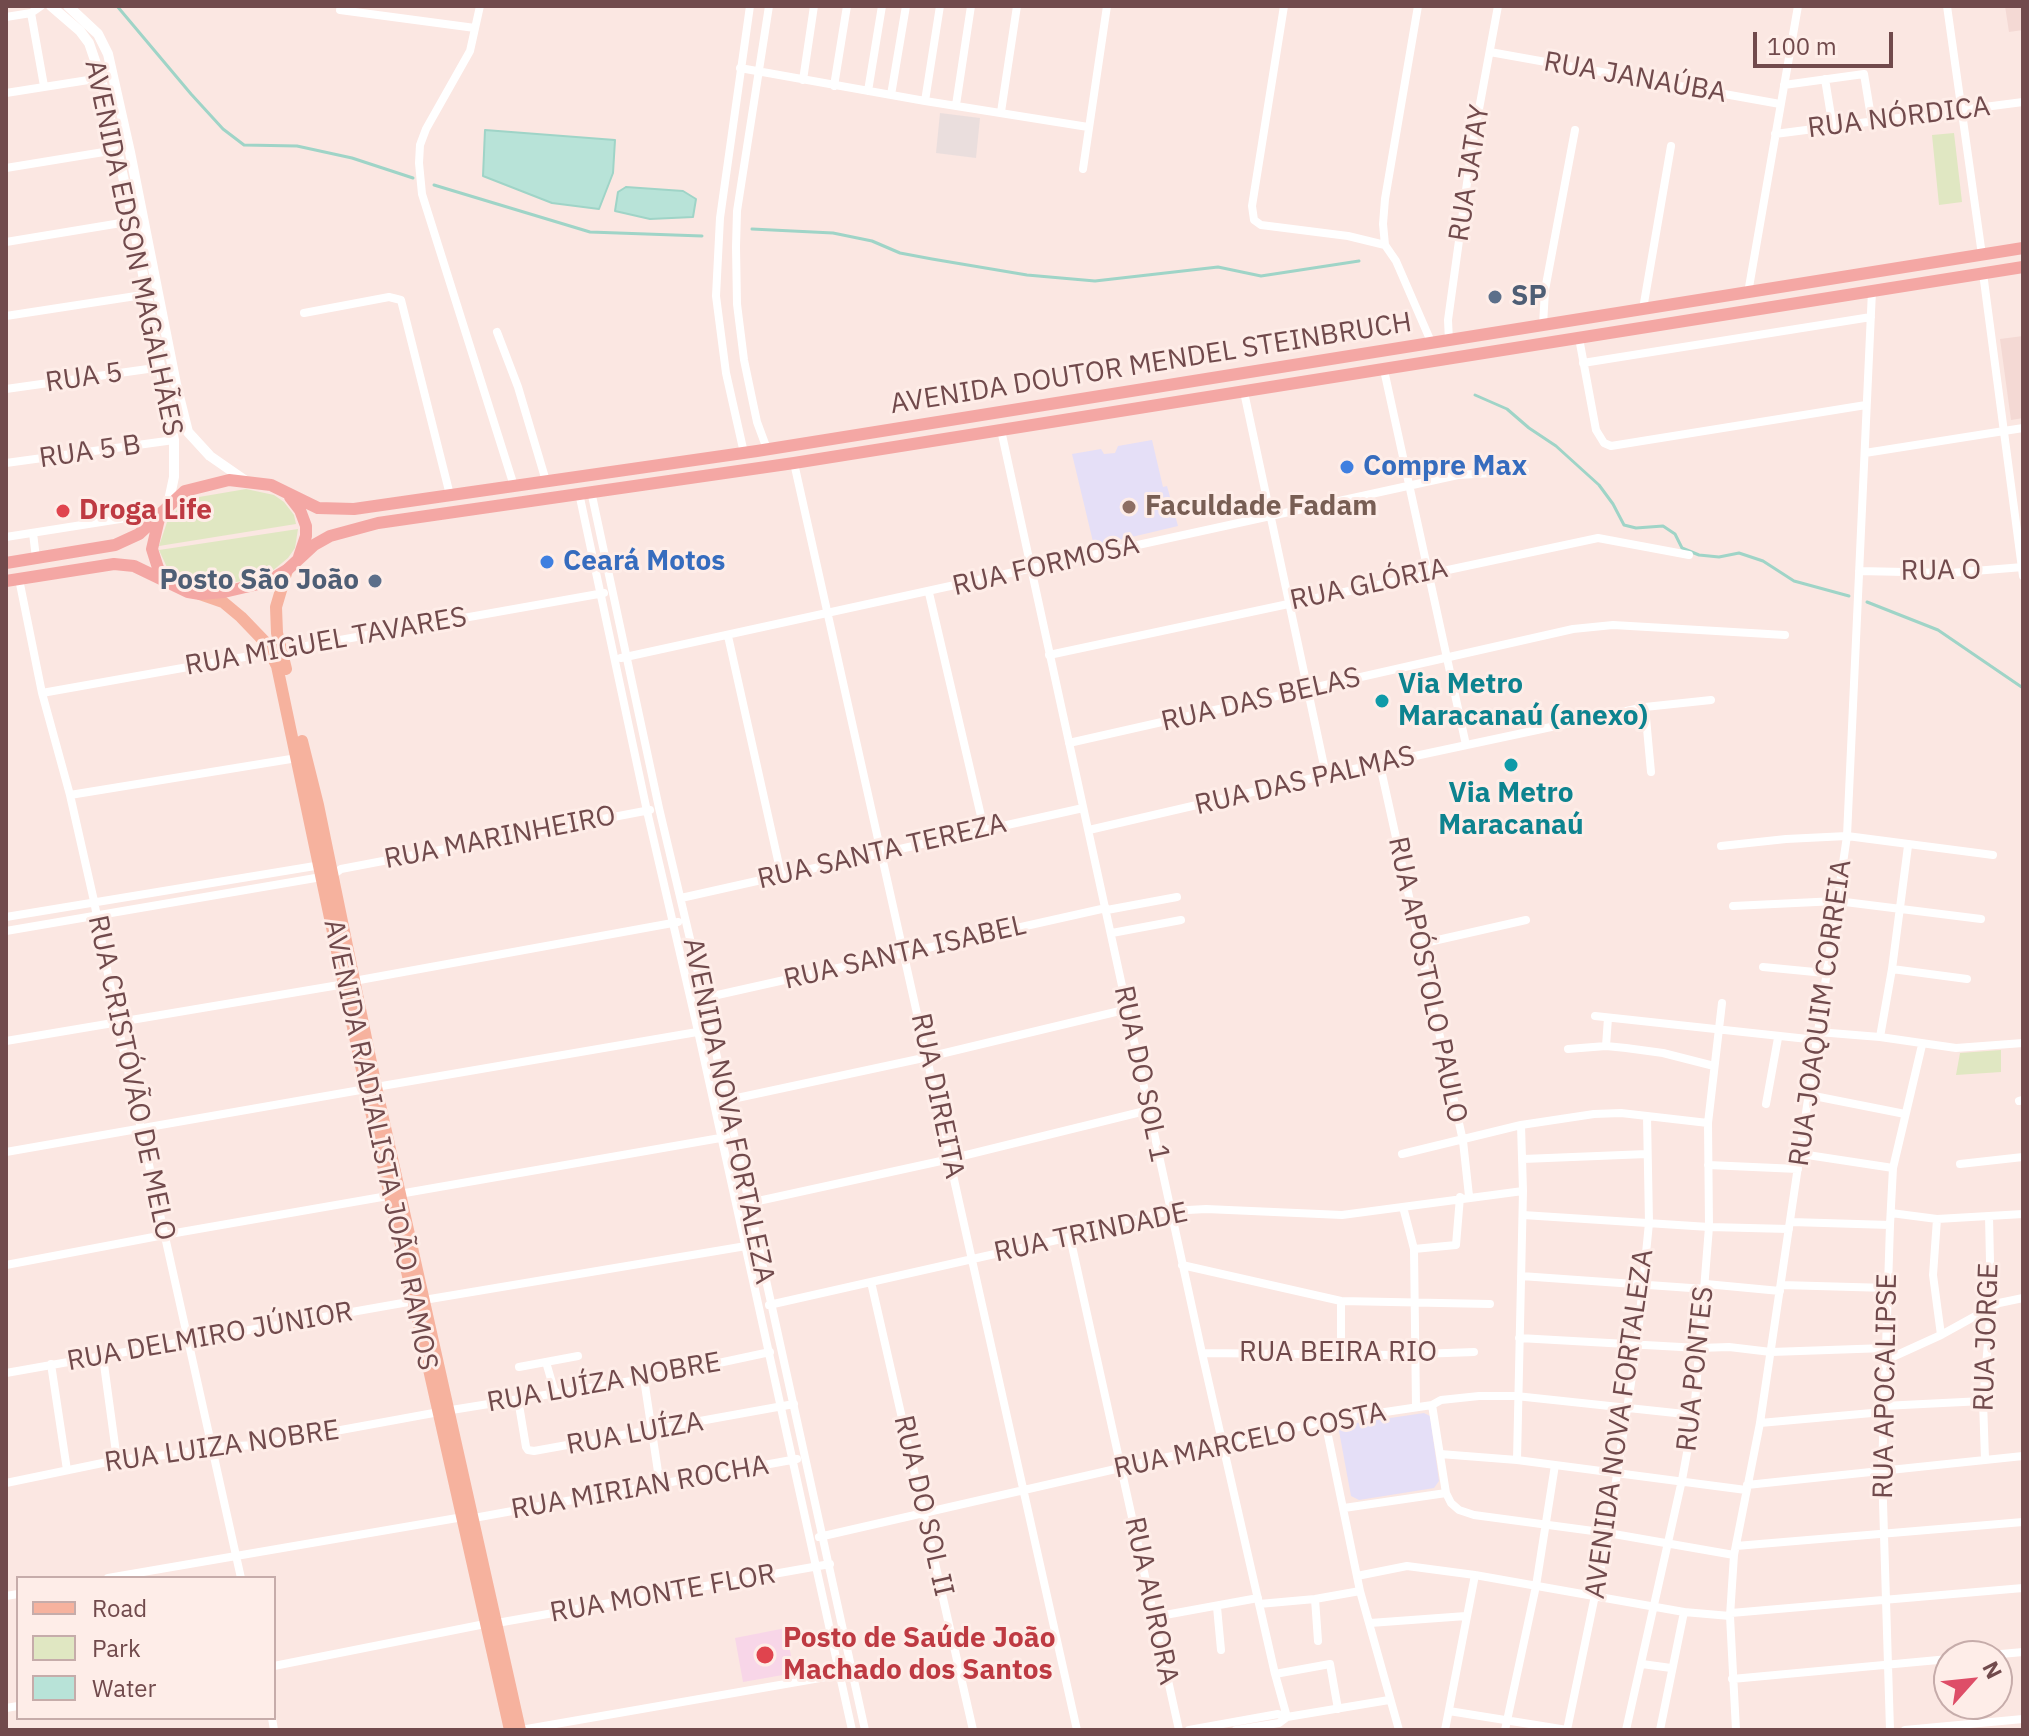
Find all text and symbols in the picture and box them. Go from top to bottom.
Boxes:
scale bar [1757,16,1897,66]
text: 100 m [1767,30,1837,62]
street label: RUA JANAÚBA [1541,45,1729,111]
street label: AVENIDA EDSON MAGALHÃES [77,57,189,439]
street label: RUA NÓRDICA [1806,90,1992,146]
street label: RUA JATAY [1443,102,1497,244]
place label: SP [1511,280,1547,314]
marker: SP [1486,288,1504,306]
street label: AVENIDA DOUTOR MENDEL STEINBRUCH [888,306,1414,422]
street label: RUA 5 [43,356,125,400]
street label: RUA 5 B [37,428,143,476]
place label: Compre Max [1363,450,1527,484]
marker: Compre Max [1338,458,1356,476]
place label: Faculdade Fadam [1145,490,1377,524]
place label: Droga Life [79,494,212,528]
marker: Faculdade Fadam [1120,498,1138,516]
marker: Droga Life [54,502,72,520]
street label: RUA FORMOSA [949,528,1143,604]
place label: Ceará Motos [563,545,725,579]
street label: RUA GLÓRIA [1287,552,1451,618]
marker: Ceará Motos [538,553,556,571]
street label: RUA O [1900,553,1982,589]
place label: Posto São João [160,564,359,598]
marker: Posto São João [366,572,384,590]
street label: RUA MIGUEL TAVARES [183,601,469,683]
street label: RUA DAS BELAS [1158,661,1364,739]
place label: Via Metro Maracanaú (anexo) [1398,668,1648,734]
marker: Via Metro Maracanaú (anexo) [1373,692,1391,710]
street label: RUA DAS PALMAS [1192,739,1418,823]
marker: Via Metro Maracanaú [1502,756,1520,774]
place label: Via Metro Maracanaú [1438,777,1584,843]
street label: RUA MARINHEIRO [381,799,619,877]
street label: RUA SANTA TEREZA [754,807,1010,897]
street label: RUA APÓSTOLO PAULO [1380,834,1474,1126]
street label: RUA JOAQUIM CORREIA [1783,857,1859,1169]
street label: RUA SANTA ISABEL [781,909,1029,997]
street label: RUA CRISTÓVÃO DE MELO [80,912,182,1244]
street label: AVENIDA RADIALISTA JOÃO RAMOS [316,916,444,1374]
street label: AVENIDA NOVA FORTALEZA [675,935,781,1287]
street label: RUA DO SOL 1 [1106,983,1176,1165]
street label: RUA DIREITA [903,1010,971,1182]
street label: RUA TRINDADE [991,1196,1191,1270]
street label: AVENIDA NOVA FORTALEZA [1579,1247,1661,1601]
street label: RUA JORGE [1968,1262,2006,1412]
street label: RUA APOCALIPSE [1867,1273,1905,1499]
street label: RUA PONTES [1671,1285,1721,1453]
street label: RUA DELMIRO JÚNIOR [64,1295,356,1379]
street label: RUA BEIRA RIO [1239,1336,1437,1370]
street label: RUA LUÍZA NOBRE [484,1346,724,1420]
street label: RUA MARCELO COSTA [1111,1396,1389,1486]
street label: RUA LUÍZA [564,1405,706,1463]
street label: RUA DO SOL II [886,1412,960,1600]
street label: RUA LUIZA NOBRE [102,1414,342,1480]
street label: RUA MIRIAN ROCHA [509,1449,771,1527]
street label: RUA AURORA [1117,1514,1185,1688]
street label: RUA MONTE FLOR [547,1558,779,1630]
legend [16,1576,276,1720]
text: Road [92,1592,147,1624]
place label: Posto de Saúde João Machado dos Santos [783,1622,1055,1688]
text: Park [92,1632,141,1664]
north arrow [1933,1640,2013,1720]
marker: Posto de Saúde João Machado dos Santos [754,1644,776,1666]
text: N [1977,1656,2010,1683]
text: Water [92,1672,156,1704]

